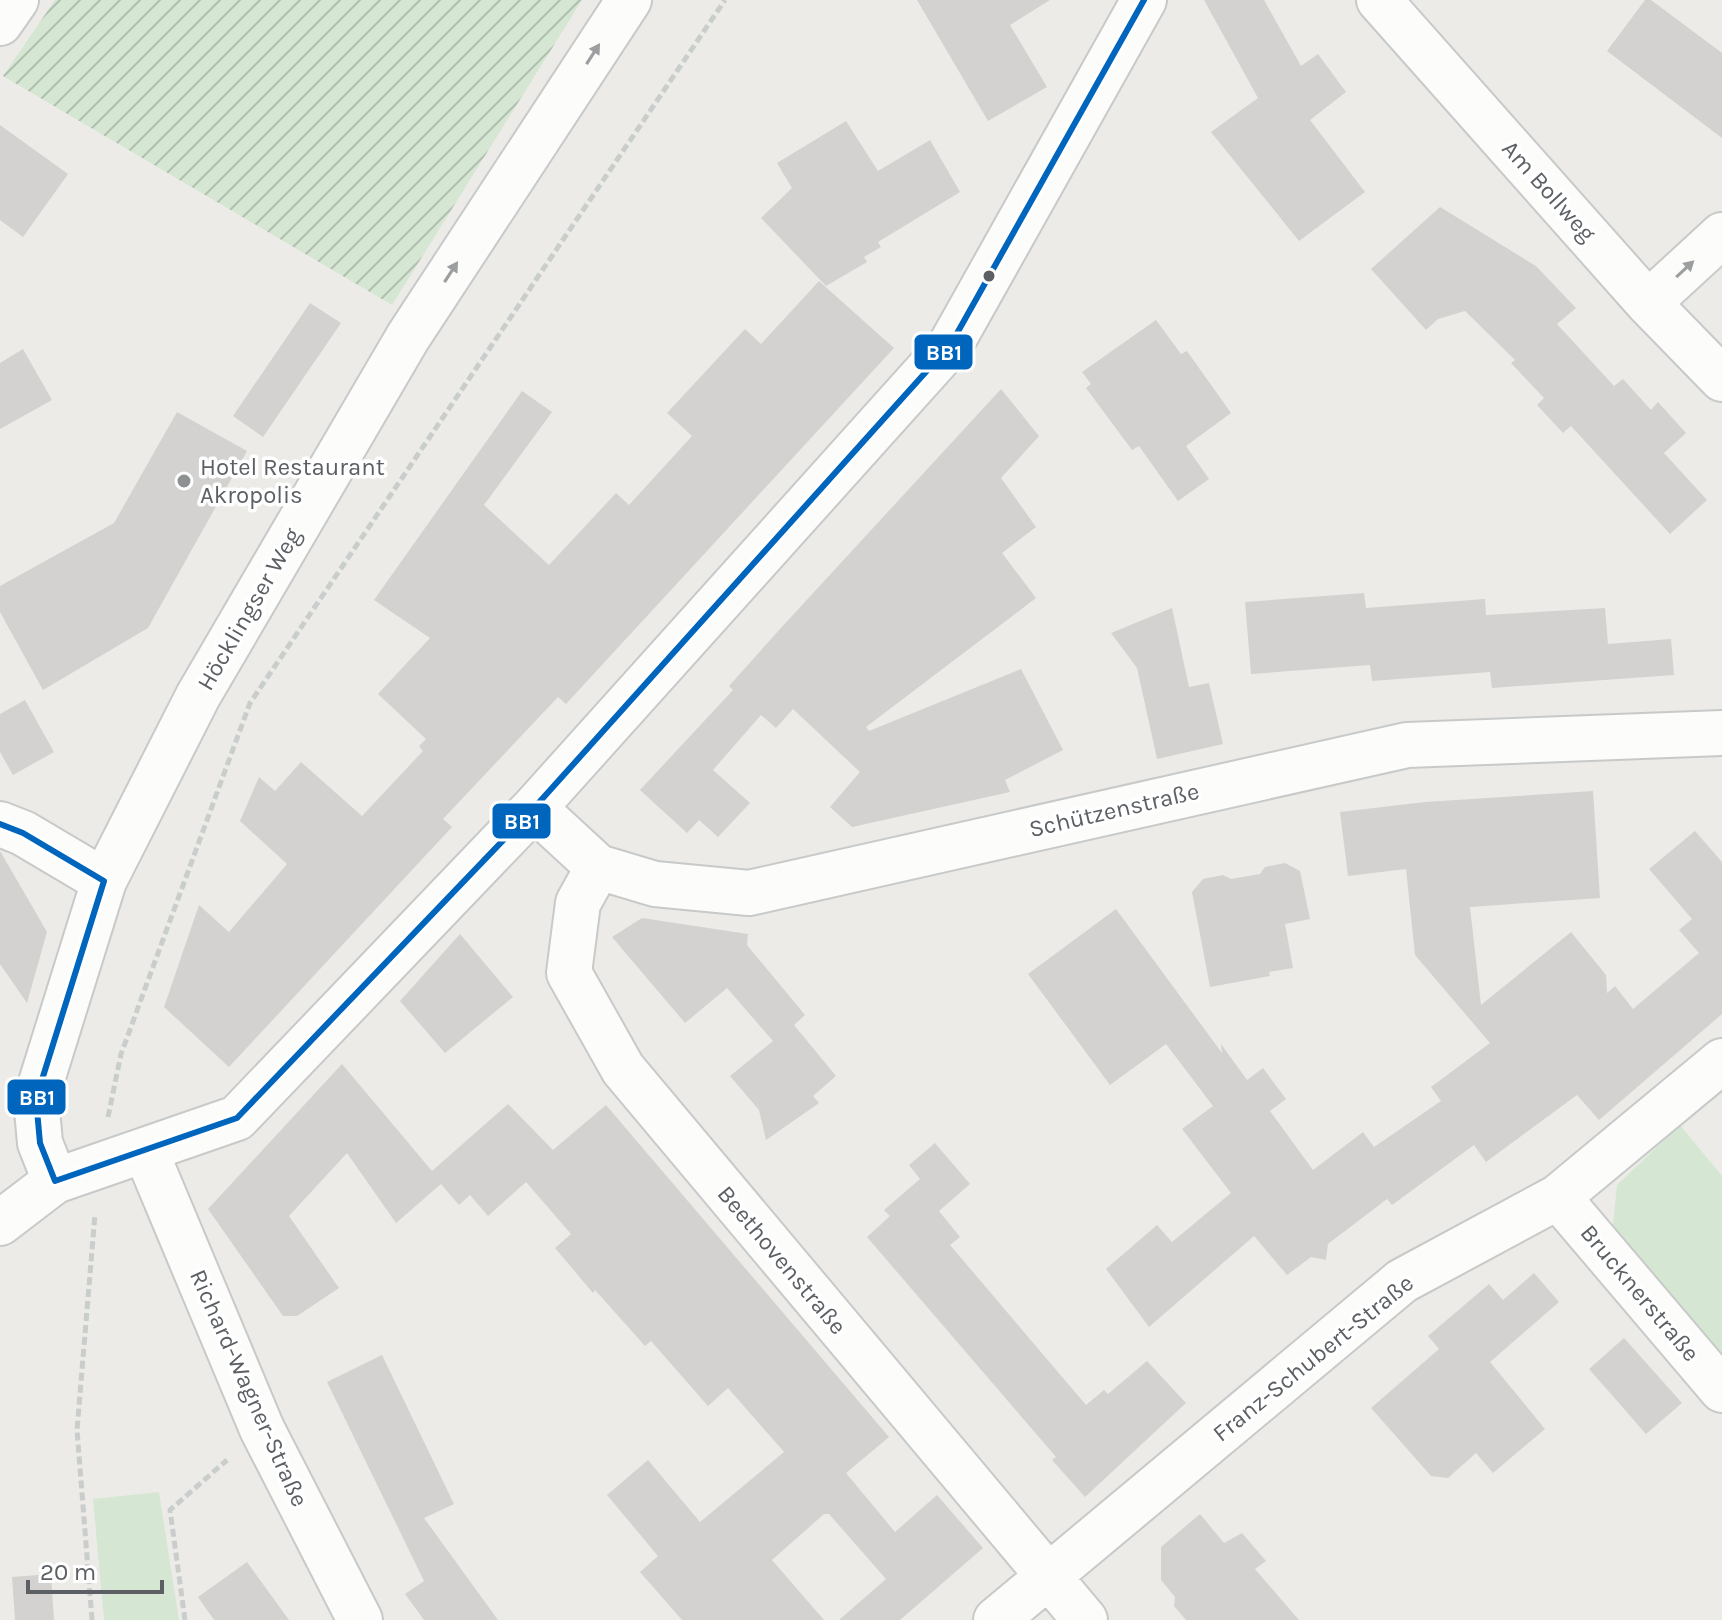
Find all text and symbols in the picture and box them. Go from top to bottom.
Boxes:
one-way arrow [586,44,601,65]
street label: Am Bollweg [1496,135,1602,248]
one-way arrow [1675,260,1694,278]
one-way arrow [443,261,458,282]
unlabelled marker [981,268,997,284]
line badge: BB1 [913,333,974,371]
text: BB1 [926,340,962,366]
place label: Hotel Restaurant Akropolis [200,453,385,509]
marker: Hotel Restaurant Akropolis [175,472,193,490]
street label: Höcklingser Weg [191,522,307,695]
street label: Schützenstraße [1026,777,1202,843]
line badge: BB1 [491,802,552,840]
text: BB1 [504,809,540,835]
line badge: BB1 [6,1078,67,1116]
text: BB1 [19,1085,55,1111]
street label: Beethovenstraße [712,1180,852,1340]
street label: Brucknerstraße [1575,1219,1705,1367]
street label: Richard-Wagner-Straße [184,1265,314,1511]
street label: Franz-Schubert-Straße [1207,1269,1419,1447]
scale bar [28,1544,162,1594]
text: 20 m [40,1558,96,1586]

